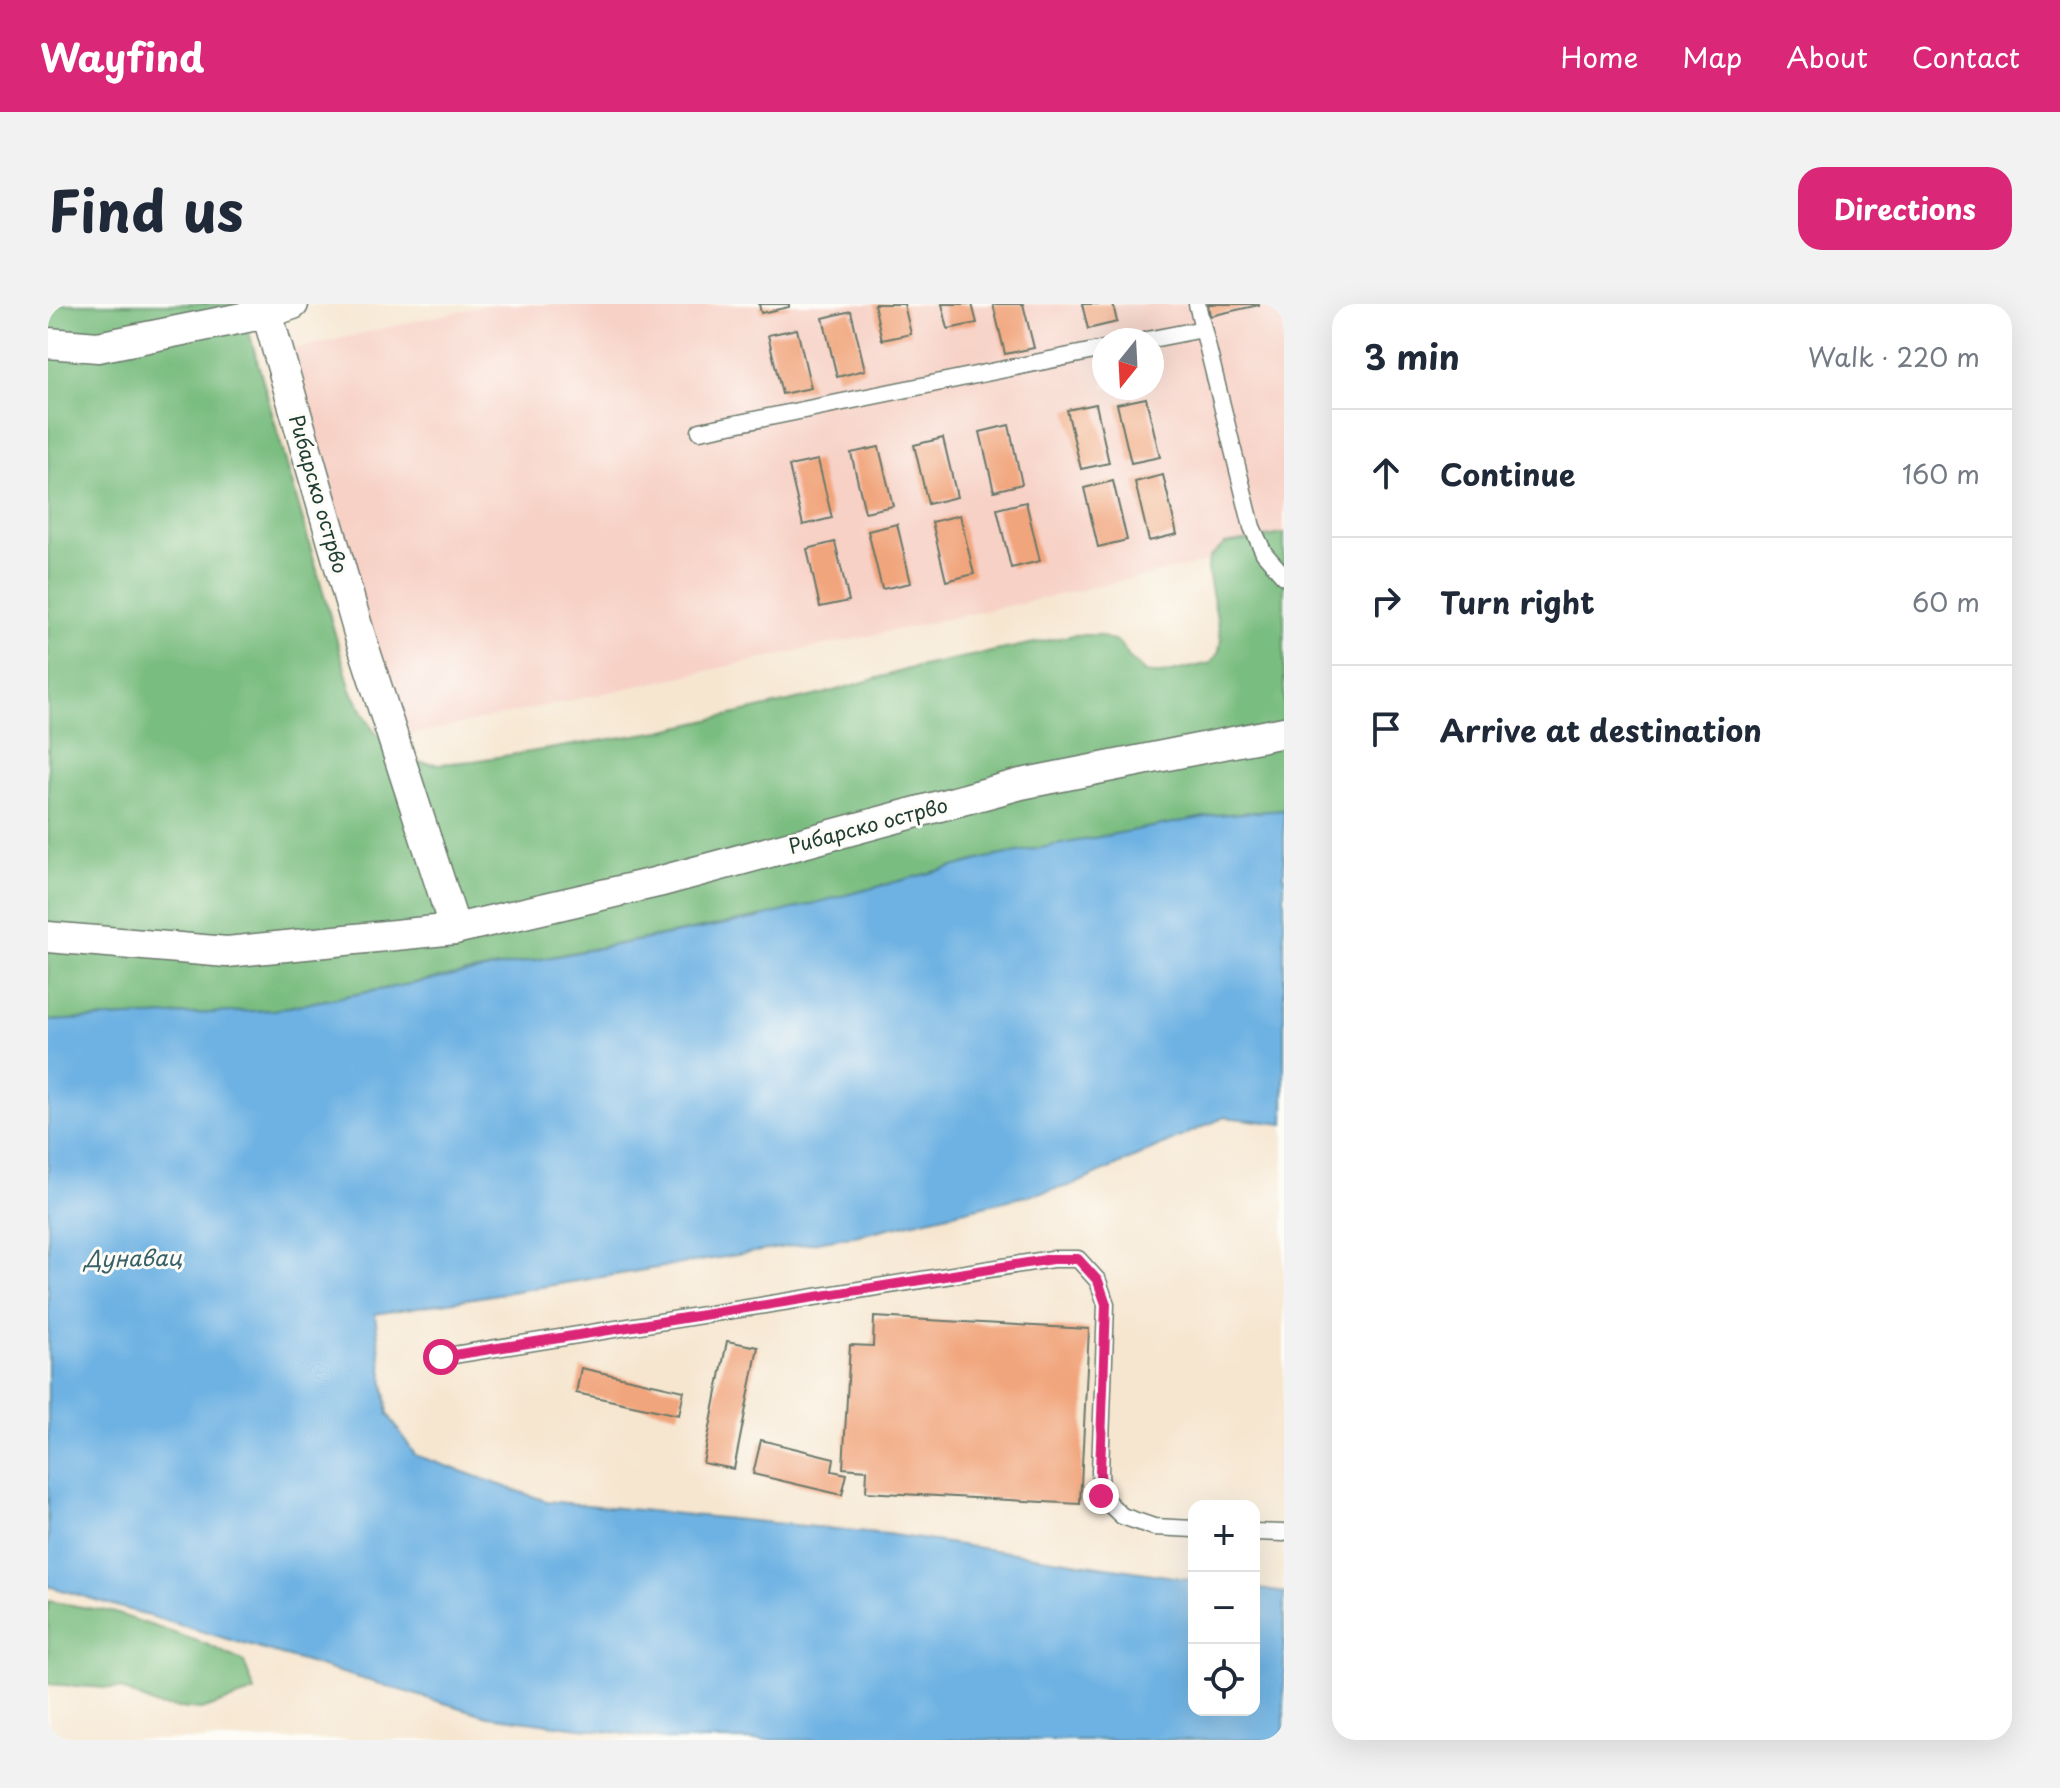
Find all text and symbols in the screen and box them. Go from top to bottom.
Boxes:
text: Wayfind [40,28,204,85]
text: Home [1560,35,1638,78]
text: Map [1682,35,1742,78]
text: About [1786,35,1868,78]
text: Contact [1912,35,2020,78]
text: Find us [48,166,244,251]
button: Directions [1798,167,2012,250]
north arrow [1092,328,1164,400]
text: 3 min [1364,330,1460,382]
text: Walk · 220 m [1808,337,1980,376]
street label: Рибарско острво [282,411,356,577]
icon: ahead [1364,451,1408,495]
text: Continue [1440,451,1575,496]
text: 160 m [1902,454,1980,493]
icon: right [1364,579,1408,623]
text: Turn right [1440,579,1595,624]
text: 60 m [1912,582,1980,621]
icon: arrive [1364,707,1408,751]
text: Arrive at destination [1440,707,1762,752]
street label: Рибарско острво [785,789,951,861]
water label: Дунавац [82,1240,183,1274]
route start [423,1339,459,1375]
route end [1083,1478,1119,1514]
map controls [1188,1500,1260,1716]
button: + [1188,1500,1260,1572]
button: − [1188,1572,1260,1644]
button: locate [1188,1644,1260,1716]

